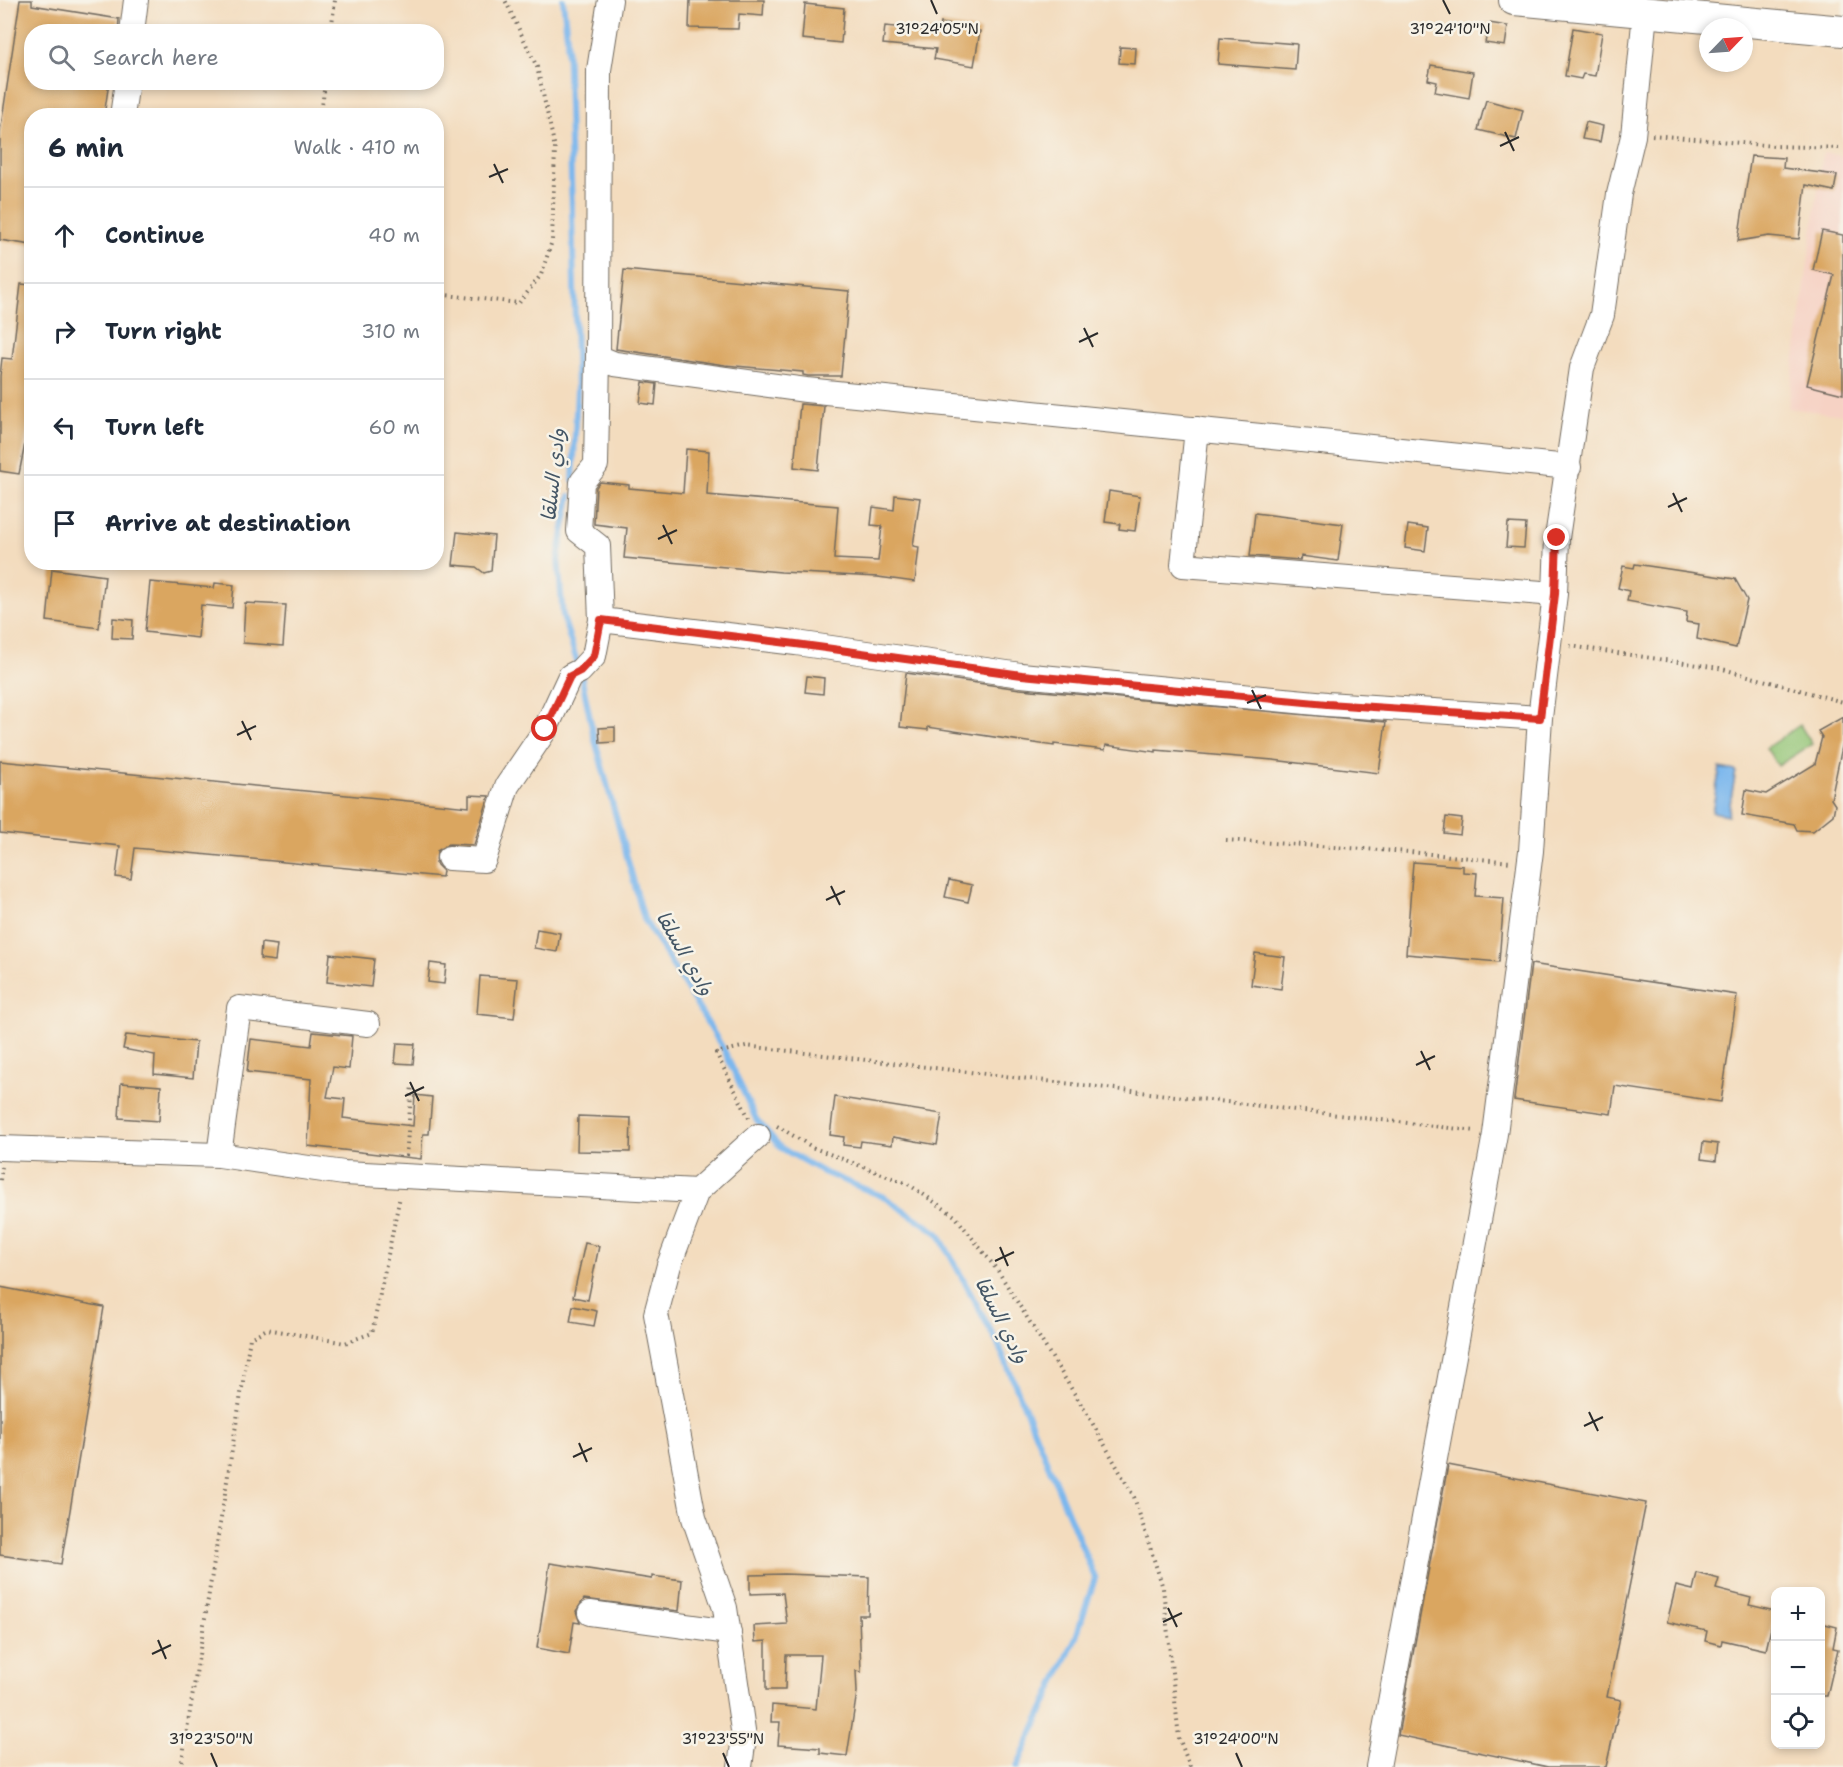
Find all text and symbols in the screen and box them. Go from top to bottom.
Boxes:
north arrow [1699,18,1753,72]
text: 31°24'05"N [895,19,979,39]
text: 31°24'10"N [1409,19,1491,39]
search box [24,24,444,90]
icon: search [45,41,78,74]
text: Search here [93,43,219,72]
text: 6 min [48,130,124,165]
text: Walk · 410 m [294,134,420,160]
icon: ahead [48,219,81,252]
text: Continue [105,221,205,250]
text: 40 m [368,222,420,248]
icon: right [48,315,81,348]
text: Turn right [105,317,222,346]
text: 310 m [361,318,420,344]
icon: left [48,411,81,444]
text: Turn left [105,413,204,442]
text: 60 m [368,414,420,440]
water label: وادي السلقا [535,426,573,523]
icon: arrive [48,507,81,540]
text: Arrive at destination [105,509,351,538]
route end [1543,524,1569,550]
route start [531,715,557,741]
water label: وادي السلقا [649,906,720,1002]
water label: وادي السلقا [967,1273,1035,1369]
map controls [1771,1587,1825,1749]
button: + [1771,1587,1825,1641]
button: − [1771,1641,1825,1695]
button: locate [1771,1695,1825,1749]
text: 31°23'50"N [169,1729,253,1749]
text: 31°23'55"N [682,1729,764,1749]
text: 31°24'00"N [1193,1729,1279,1749]

